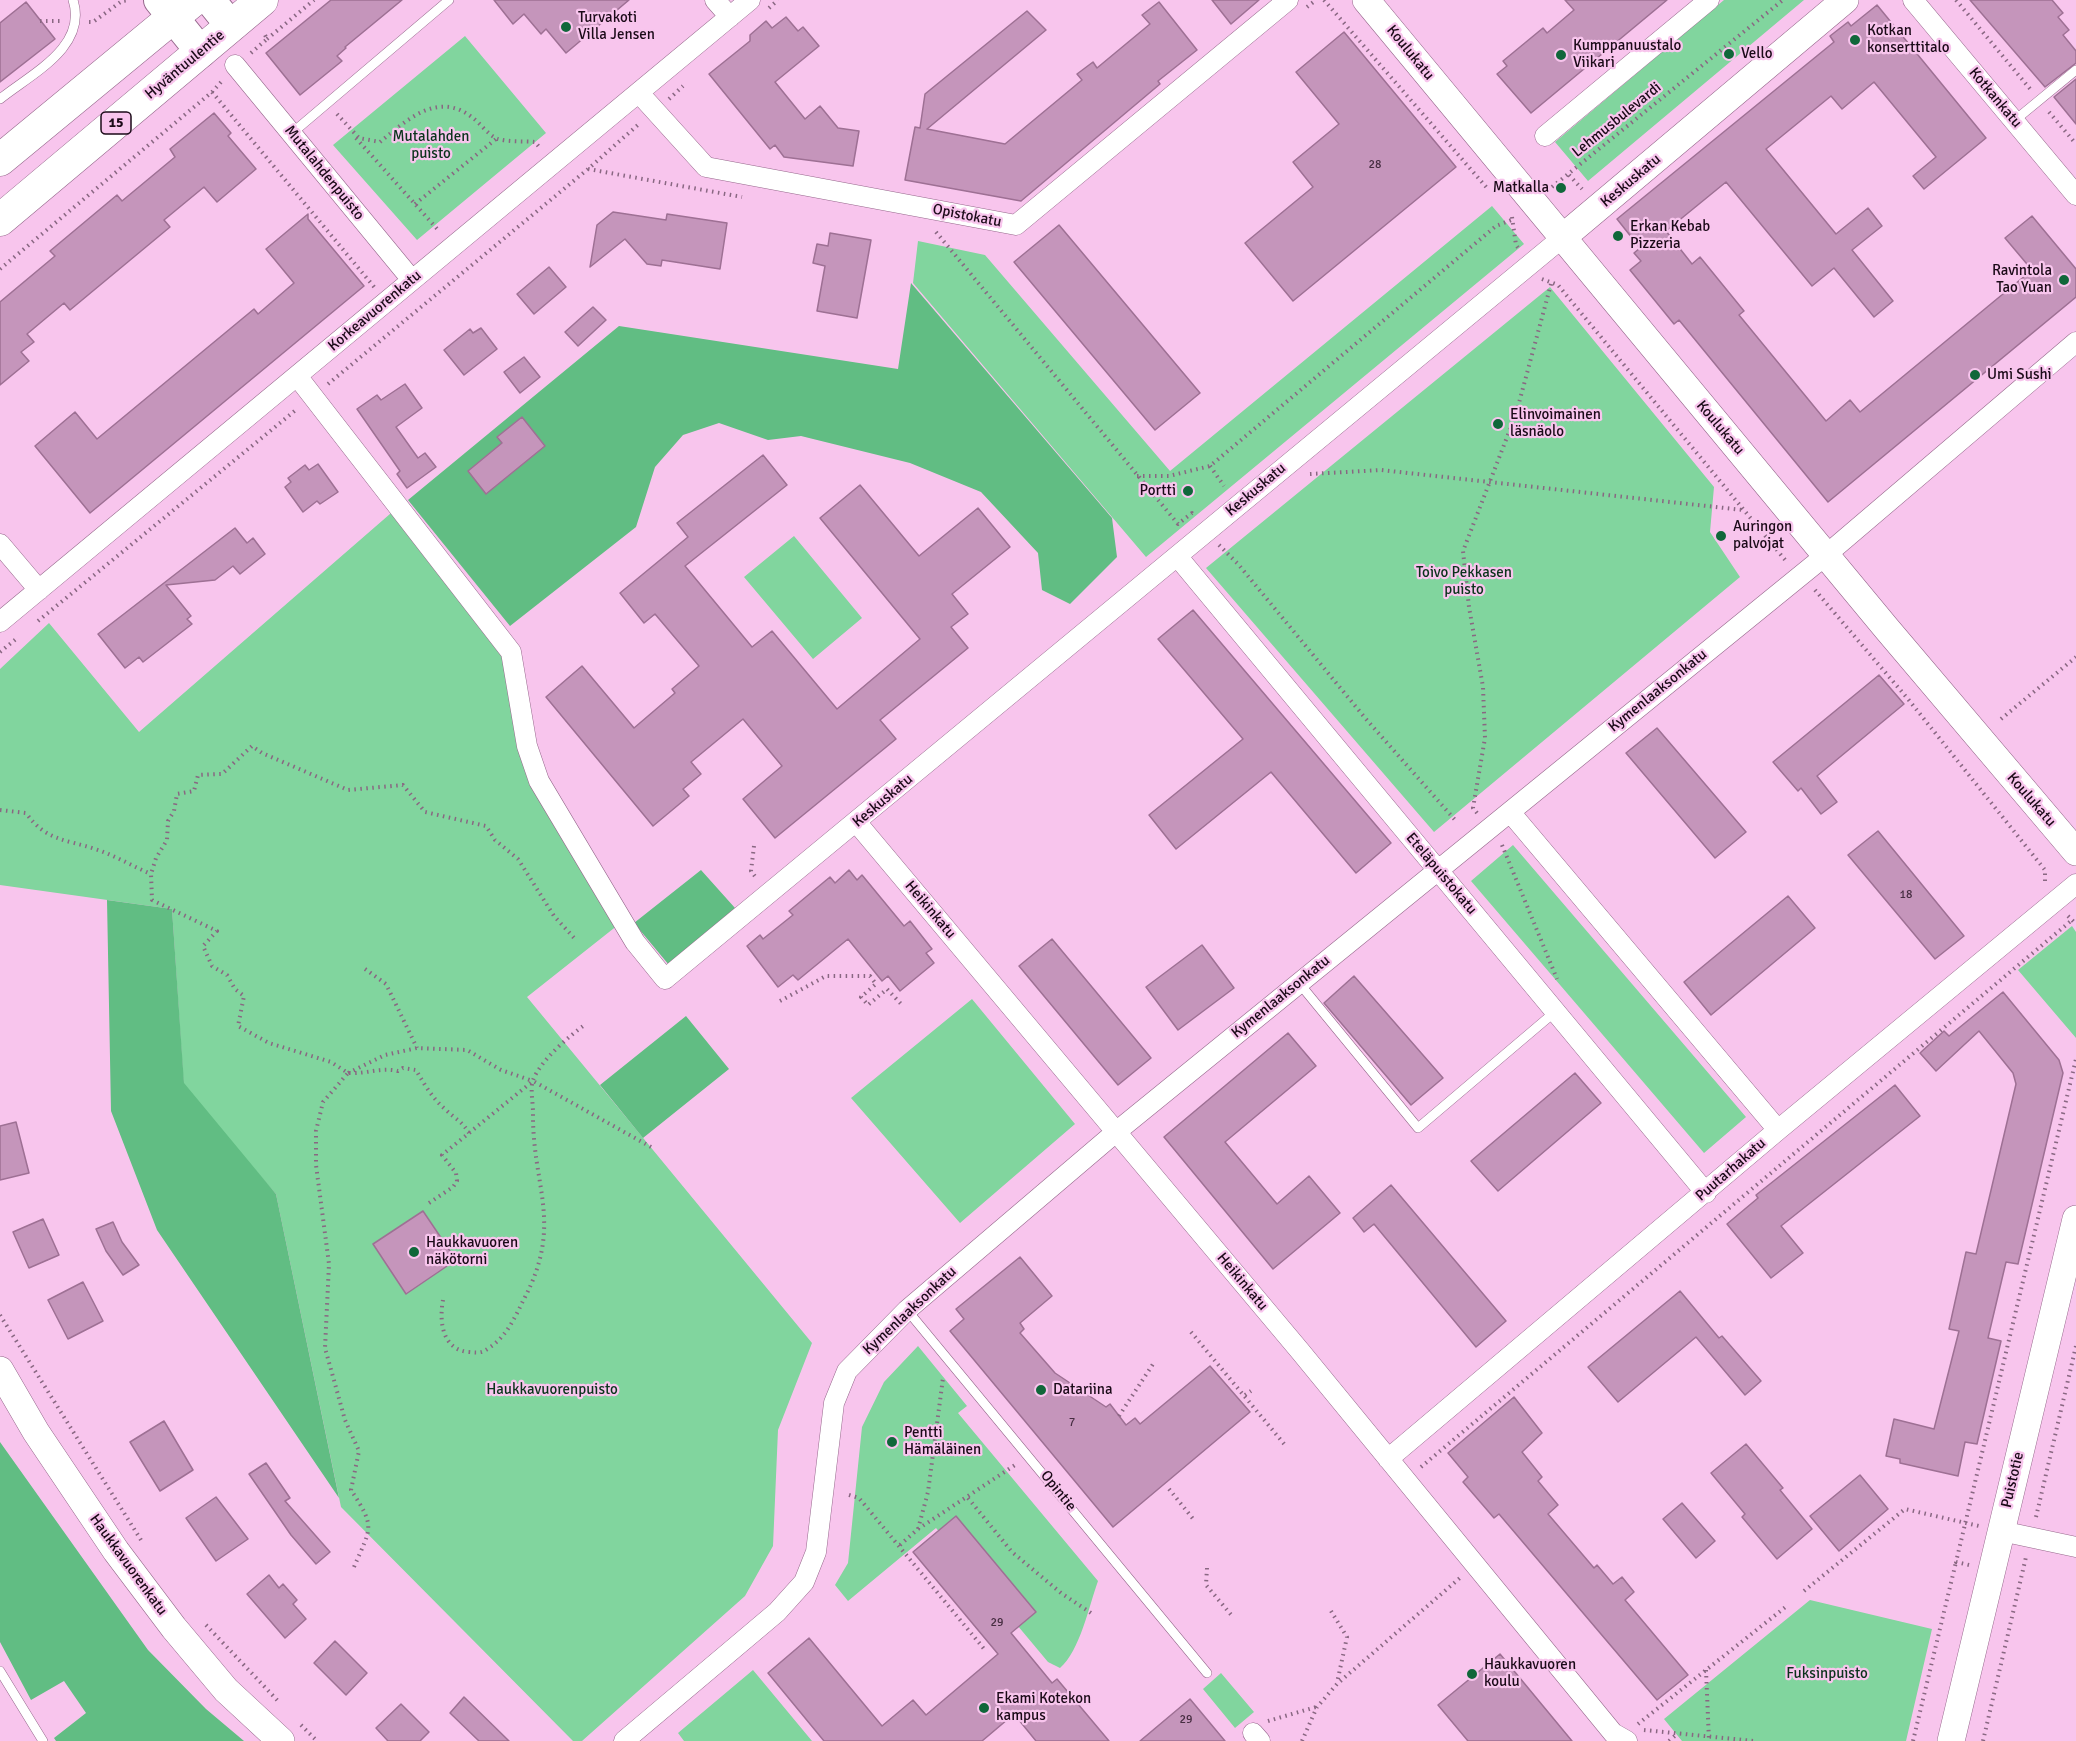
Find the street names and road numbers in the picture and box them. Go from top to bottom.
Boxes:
street label: Koulukatu [1382,22,1438,84]
street label: Hyväntuulentie [142,27,228,103]
street label: Kotkankatu [1965,64,2025,132]
street label: Lehmusbulevardi [1569,79,1665,161]
road number: 15 [101,112,131,134]
street label: Mutalahdenpuisto [280,122,368,224]
street label: Keskuskatu [1597,151,1665,211]
street label: Opistokatu [931,201,1003,231]
street label: Korkeavuorenkatu [325,267,425,355]
street label: Koulukatu [1692,397,1748,459]
street label: Keskuskatu [1222,460,1290,520]
street label: Kymenlaaksonkatu [1605,646,1711,736]
street label: Koulukatu [2003,769,2059,831]
street label: Keskuskatu [849,771,917,831]
street label: Eteläpuistokatu [1402,830,1480,918]
street label: Heikinkatu [901,877,959,943]
street label: Kymenlaaksonkatu [1228,952,1334,1042]
street label: Puutarhakatu [1692,1135,1770,1205]
street label: Heikinkatu [1213,1249,1271,1315]
street label: Kymenlaaksonkatu [859,1263,961,1359]
street label: Puistotie [1998,1450,2028,1510]
street label: Opintie [1036,1467,1080,1515]
street label: Haukkavuorenkatu [85,1511,171,1619]

